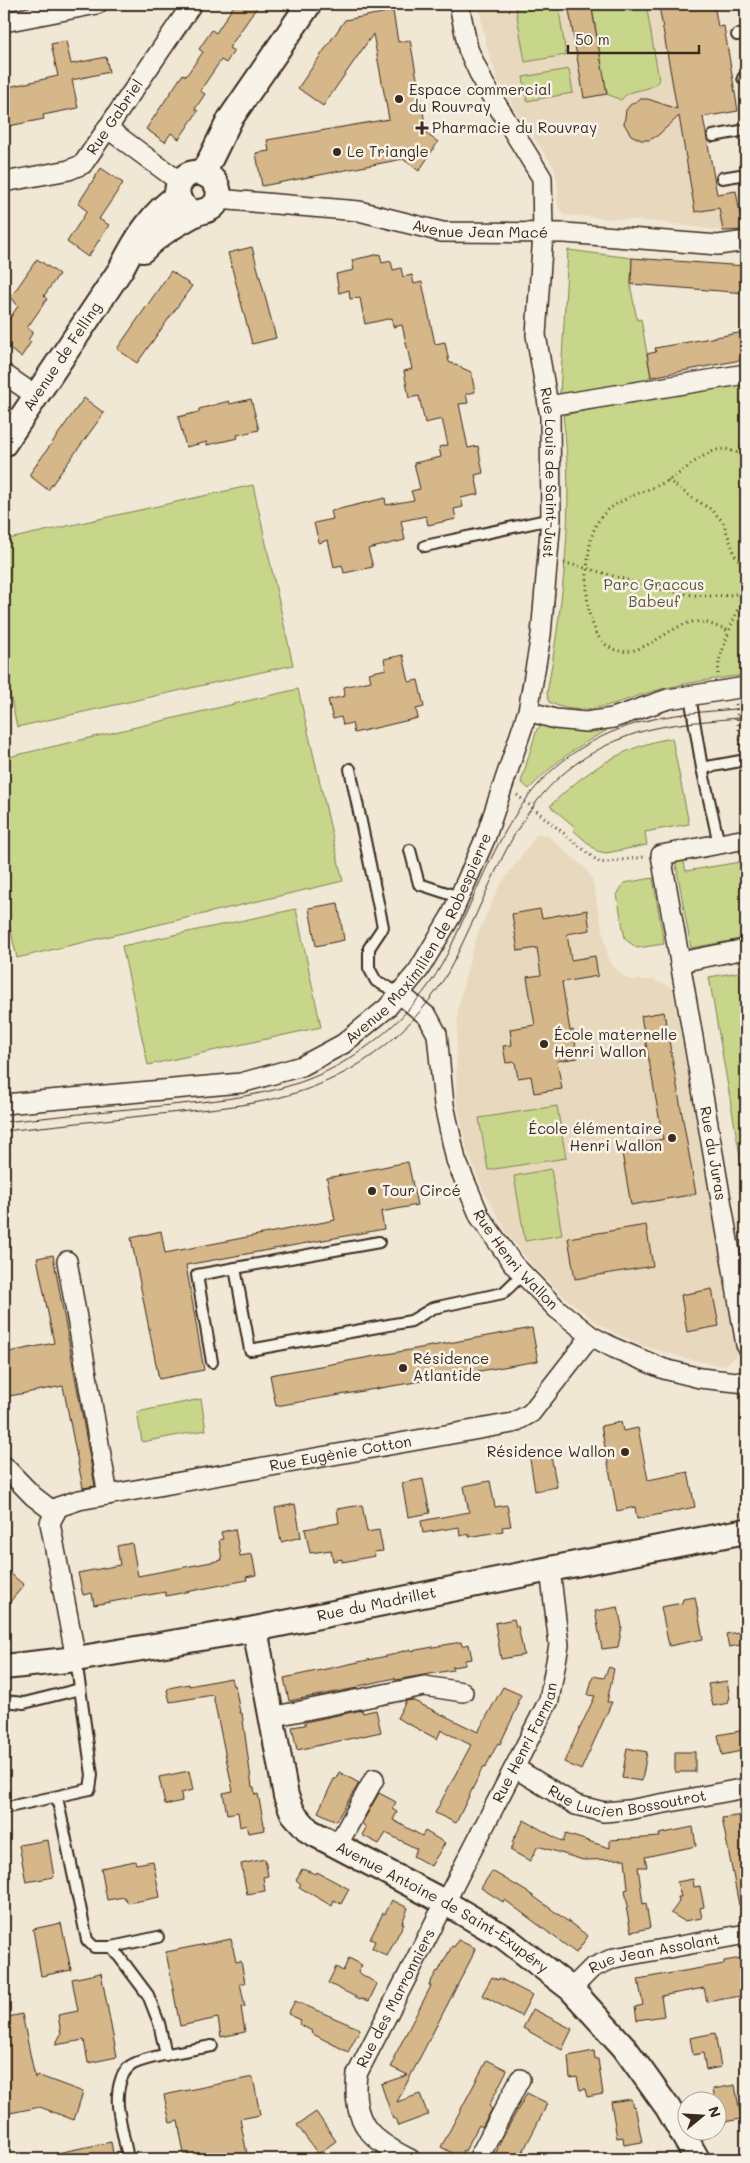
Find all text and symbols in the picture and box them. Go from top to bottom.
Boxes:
scale bar [568,22,699,54]
text: 50 m [575,29,610,49]
street label: Rue Gabriel [81,75,147,158]
place label: Espace commercial du Rouvray [409,79,551,116]
marker: Espace commercial du Rouvray [393,93,405,105]
place label: Pharmacie du Rouvray [432,117,597,137]
marker: Pharmacie du Rouvray [416,122,428,134]
place label: Le Triangle [347,141,429,161]
marker: Le Triangle [331,146,343,158]
street label: Avenue Jean Macé [410,214,548,242]
street label: Avenue de Felling [18,297,105,415]
street label: Rue Louis de Saint-Just [536,386,562,559]
park label: Parc Graccus Babeuf [604,574,704,611]
street label: Avenue Maximilien de Robespierre [340,830,495,1048]
place label: École maternelle Henri Wallon [554,1024,677,1061]
marker: École maternelle Henri Wallon [538,1038,550,1050]
street label: Rue du Juras [696,1104,732,1202]
place label: École élémentaire Henri Wallon [529,1118,662,1155]
marker: École élémentaire Henri Wallon [666,1132,678,1144]
place label: Tour Circé [382,1180,461,1200]
marker: Tour Circé [366,1185,378,1197]
street label: Rue Henri Wallon [469,1207,563,1314]
place label: Résidence Atlantide [413,1348,489,1385]
marker: Résidence Atlantide [397,1362,409,1374]
street label: Rue Eugènie Cotton [268,1430,413,1475]
place label: Résidence Wallon [487,1441,615,1461]
marker: Résidence Wallon [619,1446,631,1458]
street label: Rue du Madrillet [315,1581,438,1625]
street label: Rue Henri Farman [487,1681,561,1806]
street label: Rue Lucien Bossoutrot [545,1779,708,1821]
street label: Avenue Antoine de Saint-Exupéry [333,1836,553,1977]
street label: Rue des Marronniers [351,1925,439,2071]
street label: Rue Jean Assolant [585,1928,721,1977]
north arrow [678,2090,728,2140]
text: N [704,2104,726,2120]

